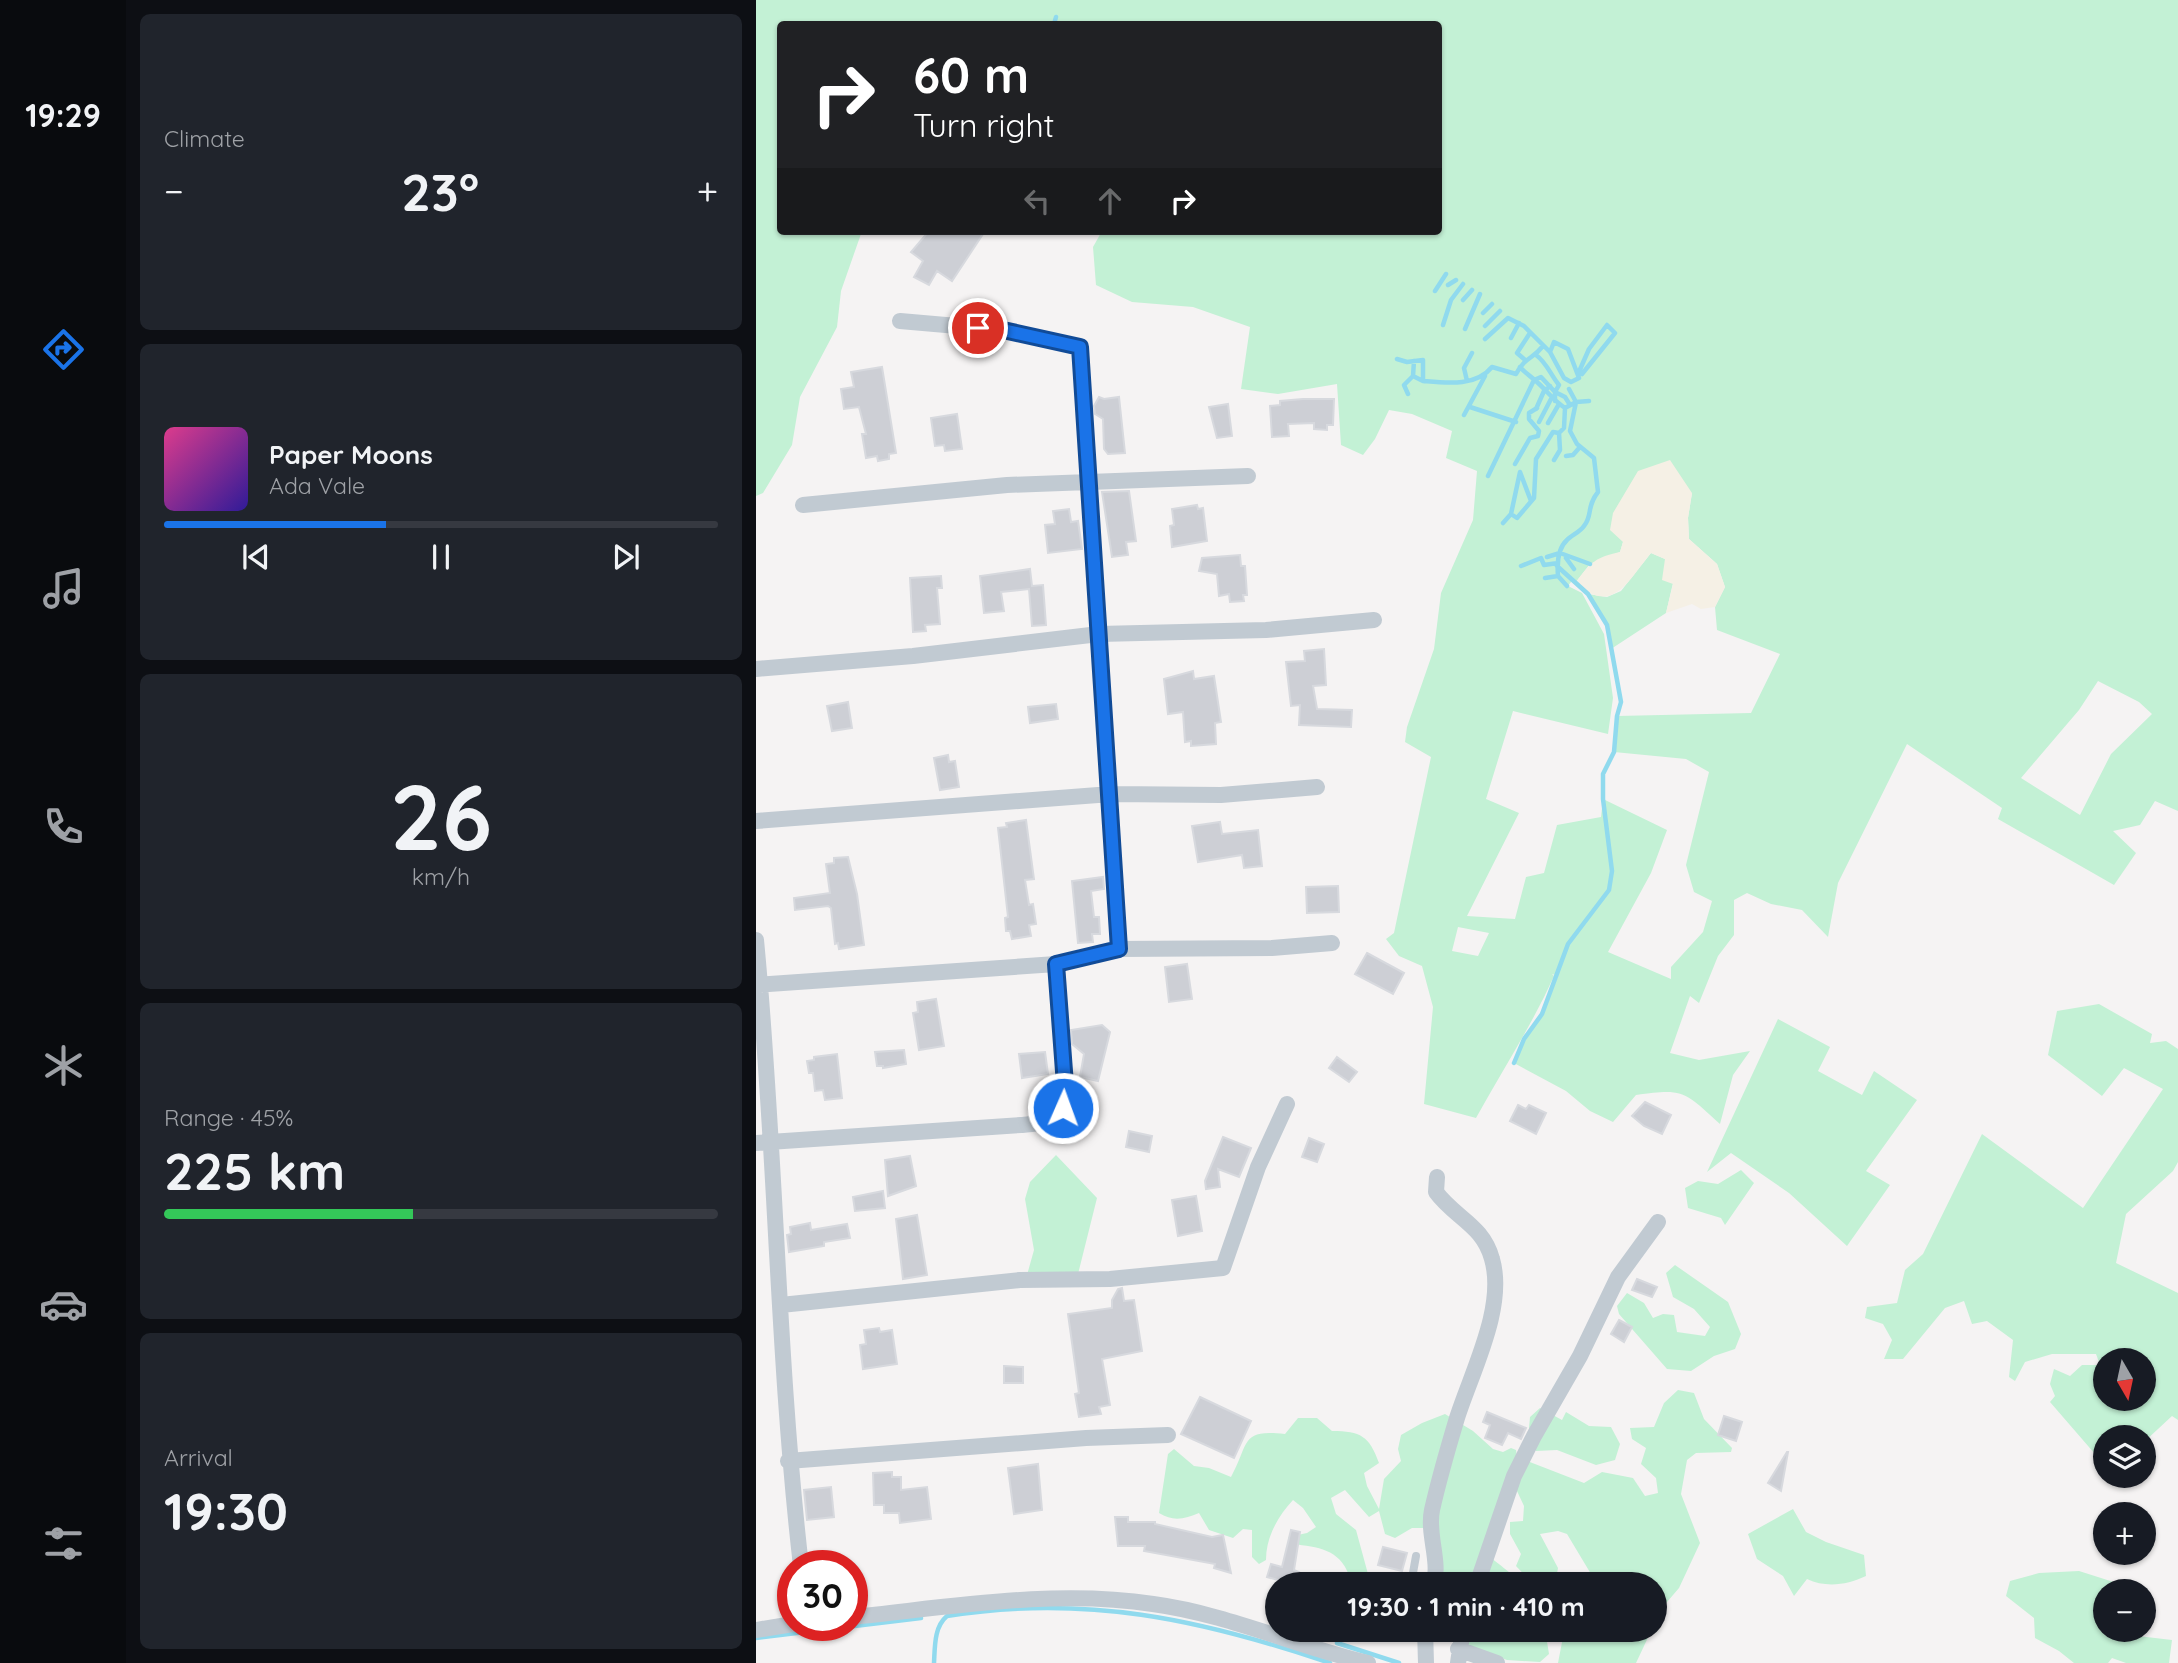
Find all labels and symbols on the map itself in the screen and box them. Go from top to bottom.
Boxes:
pin [948,298,1008,358]
position arrow [1026,1071,1100,1145]
north arrow [2093,1348,2156,1410]
speed limit sign: 30 [777,1550,868,1641]

